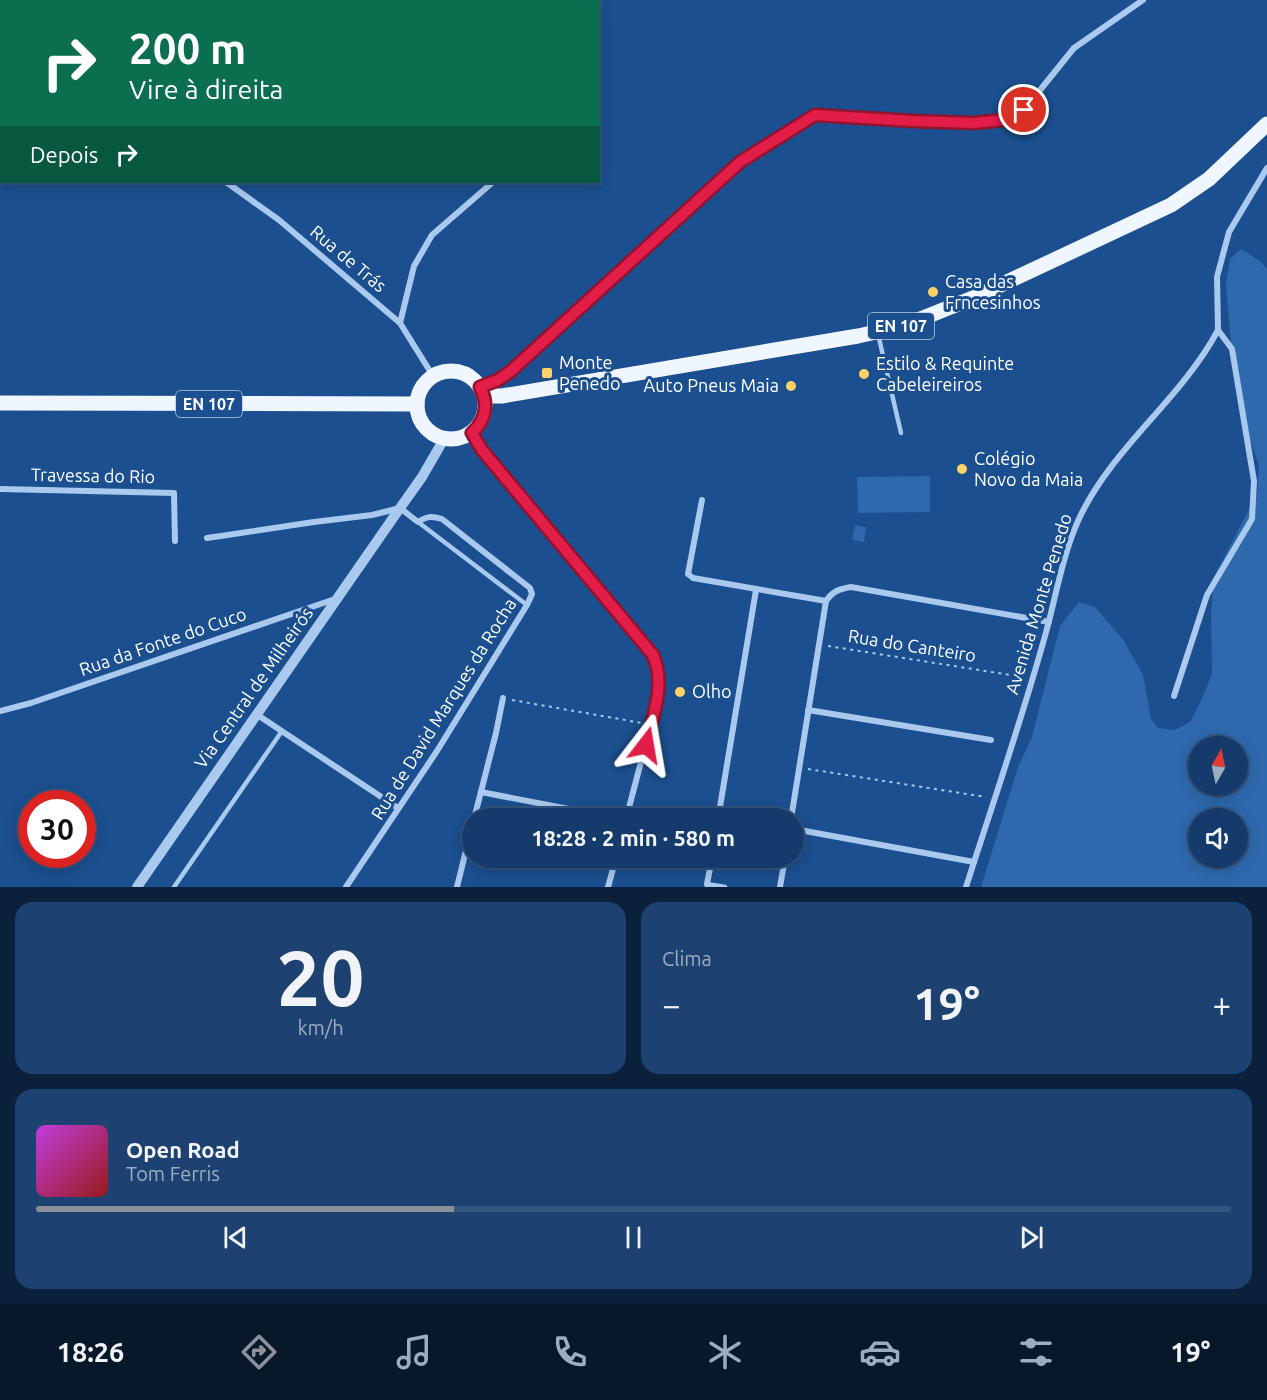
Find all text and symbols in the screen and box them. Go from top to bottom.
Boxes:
icon: right [30,24,108,102]
text: 200 m [129,25,246,72]
text: Vire à direita [129,74,283,104]
pin [998,84,1049,135]
icon: arrive [1007,93,1040,126]
icon: right [110,138,143,171]
text: Depois [30,142,98,167]
street label: Rua de Trás [307,221,391,296]
place label: Casa das Frncesinhos [945,271,1041,312]
marker: Casa das Frncesinhos [926,285,940,299]
road number: EN 107 [868,313,934,339]
place label: Monte Penedo [559,352,621,393]
place label: Estilo & Requinte Cabeleireiros [876,353,1014,394]
marker: Monte Penedo [540,366,554,380]
marker: Estilo & Requinte Cabeleireiros [857,367,871,381]
place label: Auto Pneus Maia [644,375,779,395]
marker: Auto Pneus Maia [784,379,798,393]
road number: EN 107 [176,391,242,417]
place label: Colégio Novo da Maia [974,448,1083,489]
marker: Colégio Novo da Maia [955,462,969,476]
street label: Travessa do Rio [31,464,155,486]
street label: Avenida Monte Penedo [1001,511,1075,696]
street label: Rua de David Marques da Rocha [367,594,520,823]
street label: Rua da Fonte do Cuco [77,603,249,679]
street label: Via Central de Milheirós [190,603,317,772]
street label: Rua do Canteiro [847,625,978,665]
place label: Olho [692,681,732,701]
marker: Olho [673,685,687,699]
position arrow [614,713,678,777]
north arrow [1188,736,1248,796]
map controls [1188,736,1248,868]
speed limit sign: 30 [18,790,96,868]
button: sound [1188,808,1248,868]
text: 18:28 · 2 min · 580 m [531,825,735,850]
text: 20 [277,933,364,1021]
text: Clima [662,947,712,970]
text: 19° [913,978,980,1029]
text: − [662,986,681,1023]
text: + [1212,986,1231,1023]
text: km/h [297,1016,344,1039]
text: Open Road [126,1137,240,1162]
text: Tom Ferris [126,1162,220,1185]
icon: previous [219,1221,252,1254]
icon: pause [617,1221,650,1254]
icon: next [1015,1221,1048,1254]
icon: directions [238,1331,280,1373]
icon: music [393,1331,435,1373]
icon: phone [549,1331,591,1373]
icon: climate [704,1331,746,1373]
icon: car [859,1331,901,1373]
icon: filters [1015,1331,1057,1373]
text: 18:26 [57,1337,124,1367]
text: 19° [1170,1337,1210,1367]

